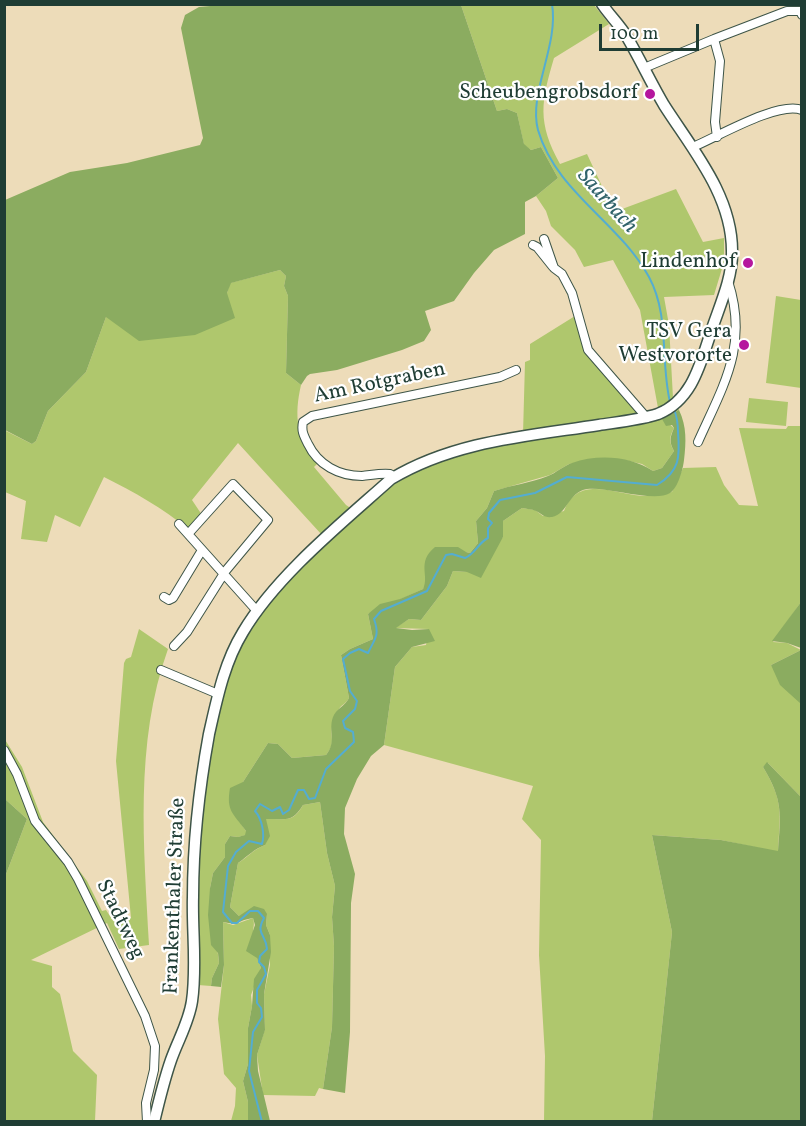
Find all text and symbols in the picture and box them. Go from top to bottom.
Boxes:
scale bar [602,12,702,50]
text: 100 m [610,22,659,47]
place label: Scheubengrobsdorf [459,81,638,107]
marker: Scheubengrobsdorf [643,87,657,101]
water label: Saarbach [570,164,642,240]
place label: Lindenhof [640,250,736,276]
marker: Lindenhof [741,256,755,270]
place label: TSV Gera Westvororte [618,320,732,370]
marker: TSV Gera Westvororte [737,338,751,352]
street label: Am Rotgraben [312,358,448,410]
street label: Frankenthaler Straße [160,797,192,995]
street label: Stadtweg [89,876,149,964]

